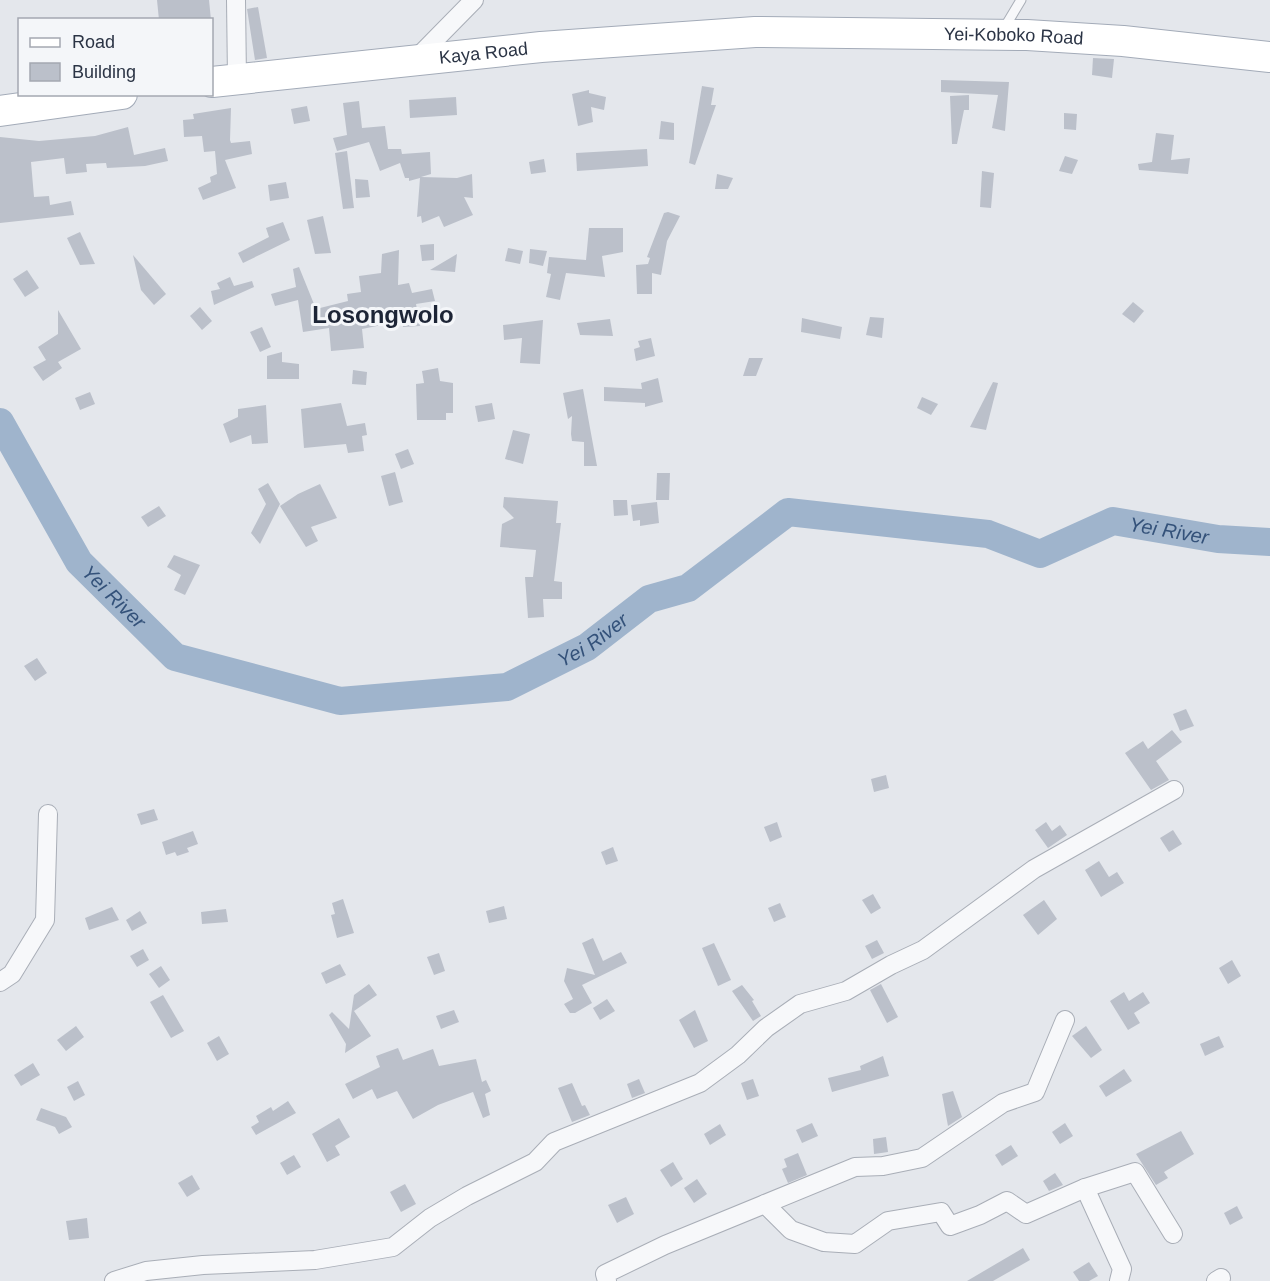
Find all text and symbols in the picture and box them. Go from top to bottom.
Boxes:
legend [18,18,213,96]
street label: Yei-Koboko Road [944,24,1084,48]
text: Road [72,32,115,52]
street label: Kaya Road [438,38,529,68]
text: Building [72,62,136,82]
district label: Losongwolo [312,301,454,328]
water label: Yei River [1128,513,1212,548]
water label: Yei River [78,561,151,634]
water label: Yei River [554,608,633,671]

